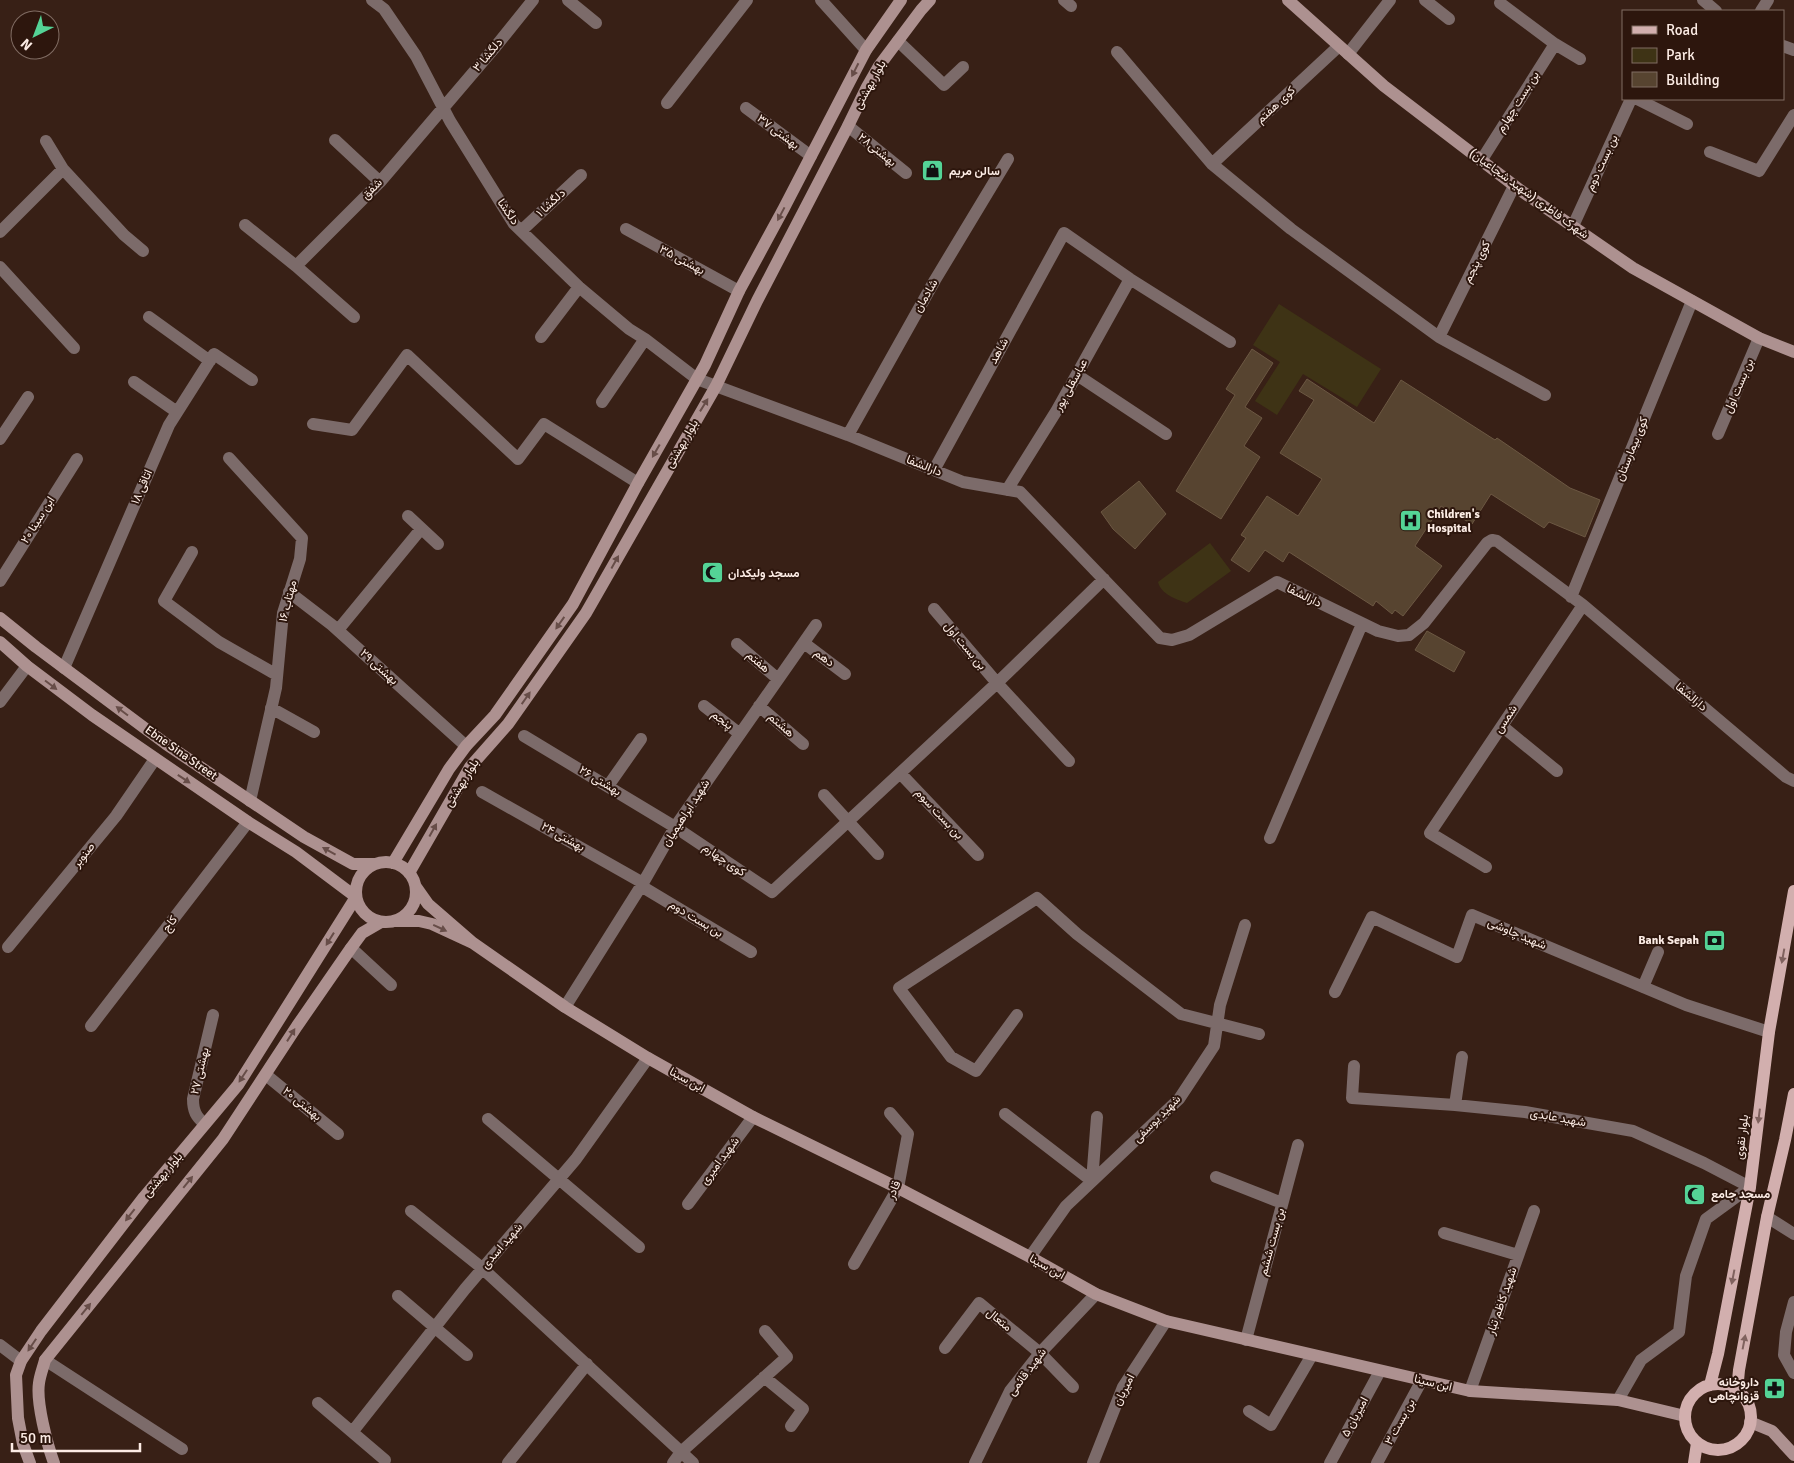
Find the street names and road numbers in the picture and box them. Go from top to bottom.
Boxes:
street label: دلگشا ۳ [470,35,506,75]
street label: بلوار بهشتی [850,58,890,112]
street label: بن بست چهارم [1493,68,1543,136]
street label: کوی هفتم [1253,83,1299,127]
street label: بهشتی ٣٧ [754,111,802,153]
street label: بهشتی۲۸ [855,130,899,170]
street label: بن بست دوم [1582,132,1622,194]
street label: شهرک فاطری (شهید شجاعیان) [1466,146,1592,242]
street label: شفق [358,175,386,203]
street label: دلگشا ۱ [533,186,569,220]
street label: دلگشا [494,196,522,228]
street label: کوی پنجم [1460,238,1494,286]
street label: بهشتی ۳۵ [657,242,707,278]
street label: شادمان [911,277,941,315]
street label: شاهد [986,335,1012,367]
street label: عباسقلی پور [1050,356,1091,414]
street label: بن بست اول [1721,356,1757,416]
street label: کوی بیمارستان [1612,415,1652,483]
street label: بلوار بهشتی [662,417,702,471]
street label: دارالشفا [904,452,944,480]
street label: اتاقی ۱۸ [128,467,156,507]
street label: ابن سینا ۲۰ [18,494,58,546]
street label: مهتاب ۱۶ [276,579,300,623]
street label: دارالشفا [1284,581,1324,611]
street label: بن بست اول [941,619,989,673]
street label: دهم [811,645,837,671]
street label: بهشتی ۲۹ [357,646,401,688]
street label: هفتم [743,648,773,676]
street label: دارالشفا [1672,679,1710,715]
street label: شمس [1491,702,1521,736]
street label: پنجم [708,707,736,733]
street label: هشتم [765,709,797,741]
street label: Ebne Sina Street [142,723,220,783]
street label: بلوار بهشتی [441,756,483,810]
street label: بهشتی ۲۶ [576,763,624,799]
street label: شهید ابراهیمیان [659,777,713,849]
street label: بن بست سوم [912,785,966,843]
street label: بهشتی ۲۴ [539,819,587,855]
street label: صنوبر [69,840,99,871]
street label: کوی چهارم [699,840,749,880]
street label: بن بست دوم [666,897,726,941]
street label: کاج [159,913,182,936]
street label: شهید چاوشی [1485,915,1549,953]
street label: بهشتی ۲۷ [187,1046,213,1096]
street label: ابن سینا [666,1064,708,1096]
street label: بهشتی ۲۰ [280,1084,324,1124]
street label: شهید یوسفی [1130,1092,1184,1146]
street label: شهید عابدی [1529,1106,1587,1130]
street label: بلوار نقوی [1732,1114,1752,1160]
street label: شهید امیری [697,1134,743,1188]
street label: بلوار بهشتی [140,1150,186,1200]
street label: قادر [883,1179,904,1202]
street label: بن بست ششم [1256,1206,1288,1278]
street label: شهید اسدی [478,1220,526,1272]
street label: ابن سینا [1026,1251,1068,1283]
street label: شهید کاظم تبار [1483,1265,1521,1338]
street label: متعال [983,1305,1015,1335]
street label: شهید قائمی [1004,1345,1050,1399]
street label: ابن سینا [1412,1371,1454,1395]
street label: امیریان [1110,1372,1138,1408]
street label: امیریان ۵ [1338,1394,1372,1440]
street label: بن بست ۳ [1381,1396,1419,1448]

